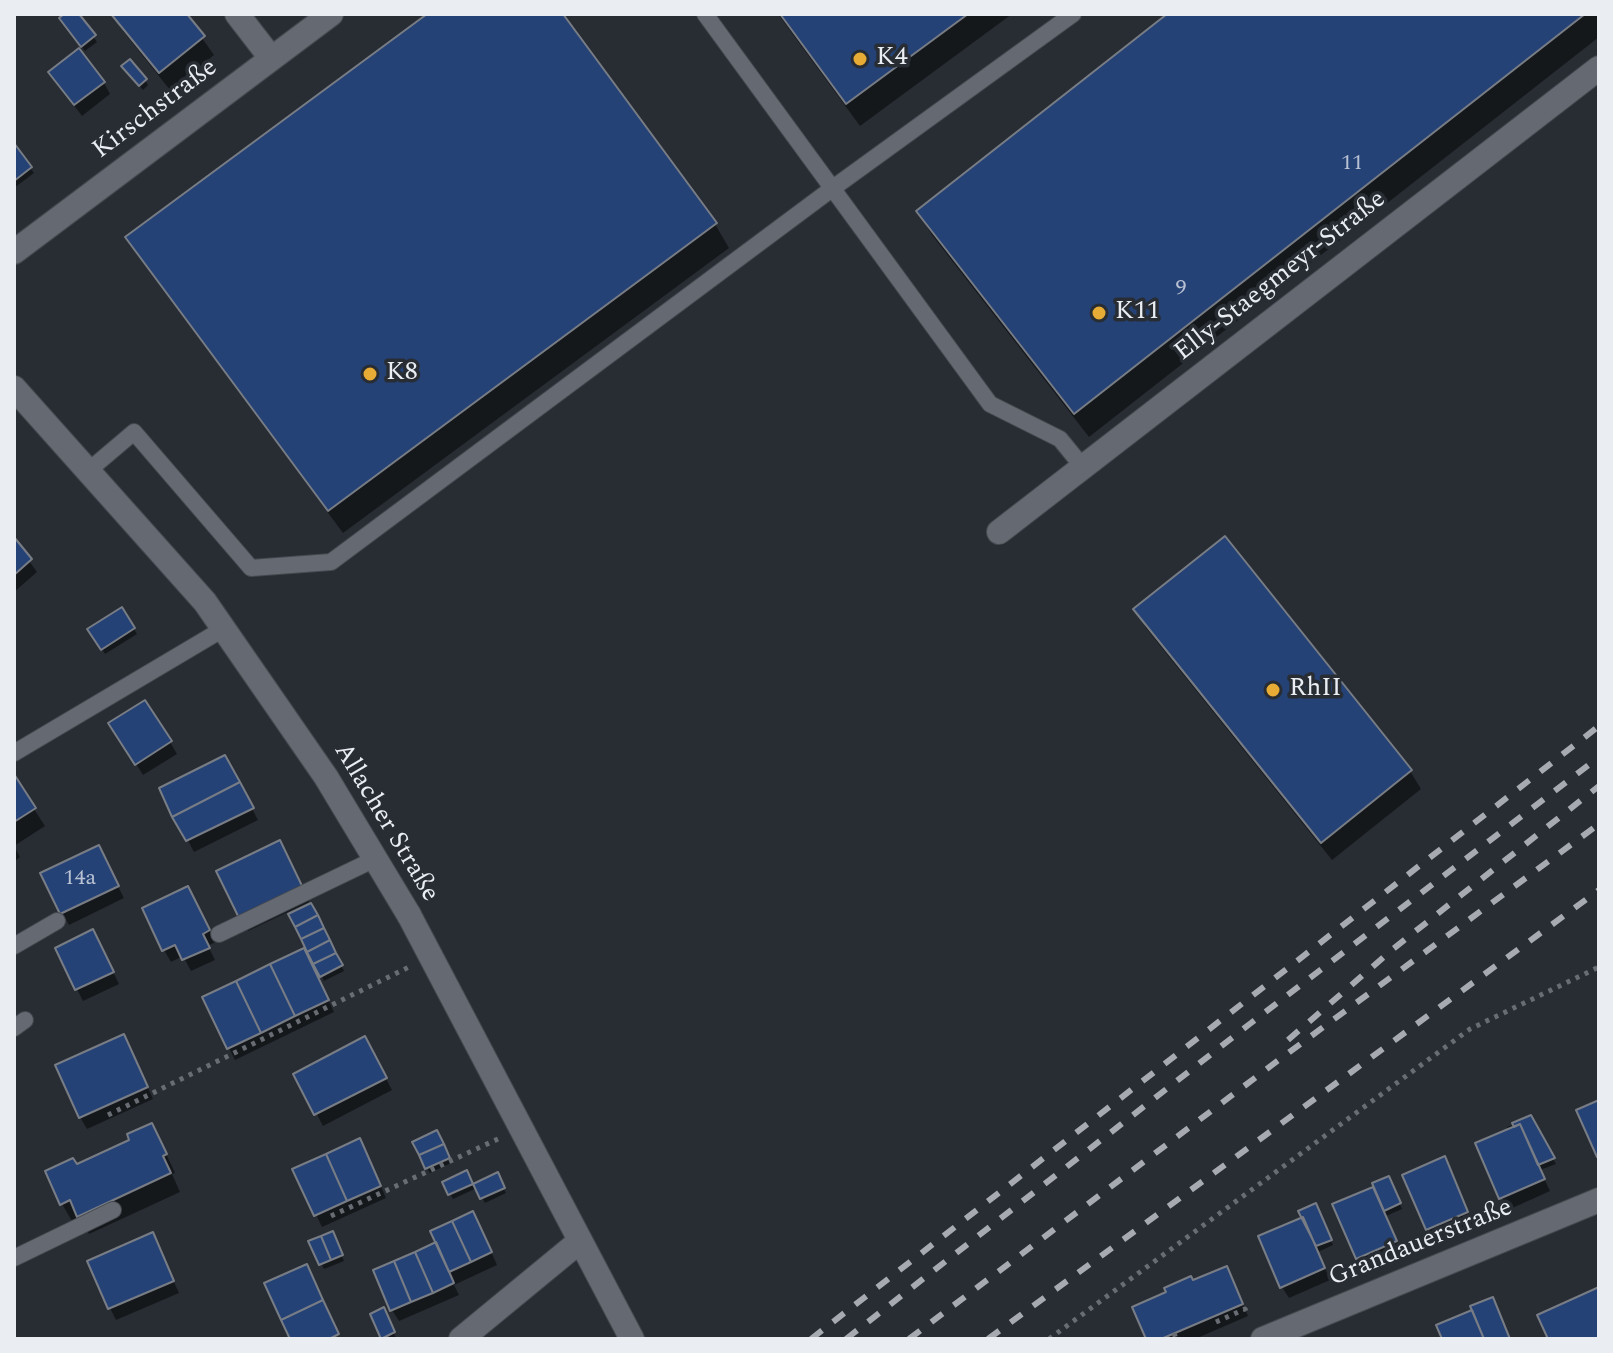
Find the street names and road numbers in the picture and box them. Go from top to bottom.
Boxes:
street label: Kirschstraße [88,53,224,167]
street label: Elly-Staegmeyr-Straße [1169,185,1393,369]
street label: Allacher Straße [325,738,445,908]
street label: Grandauerstraße [1325,1193,1517,1295]

